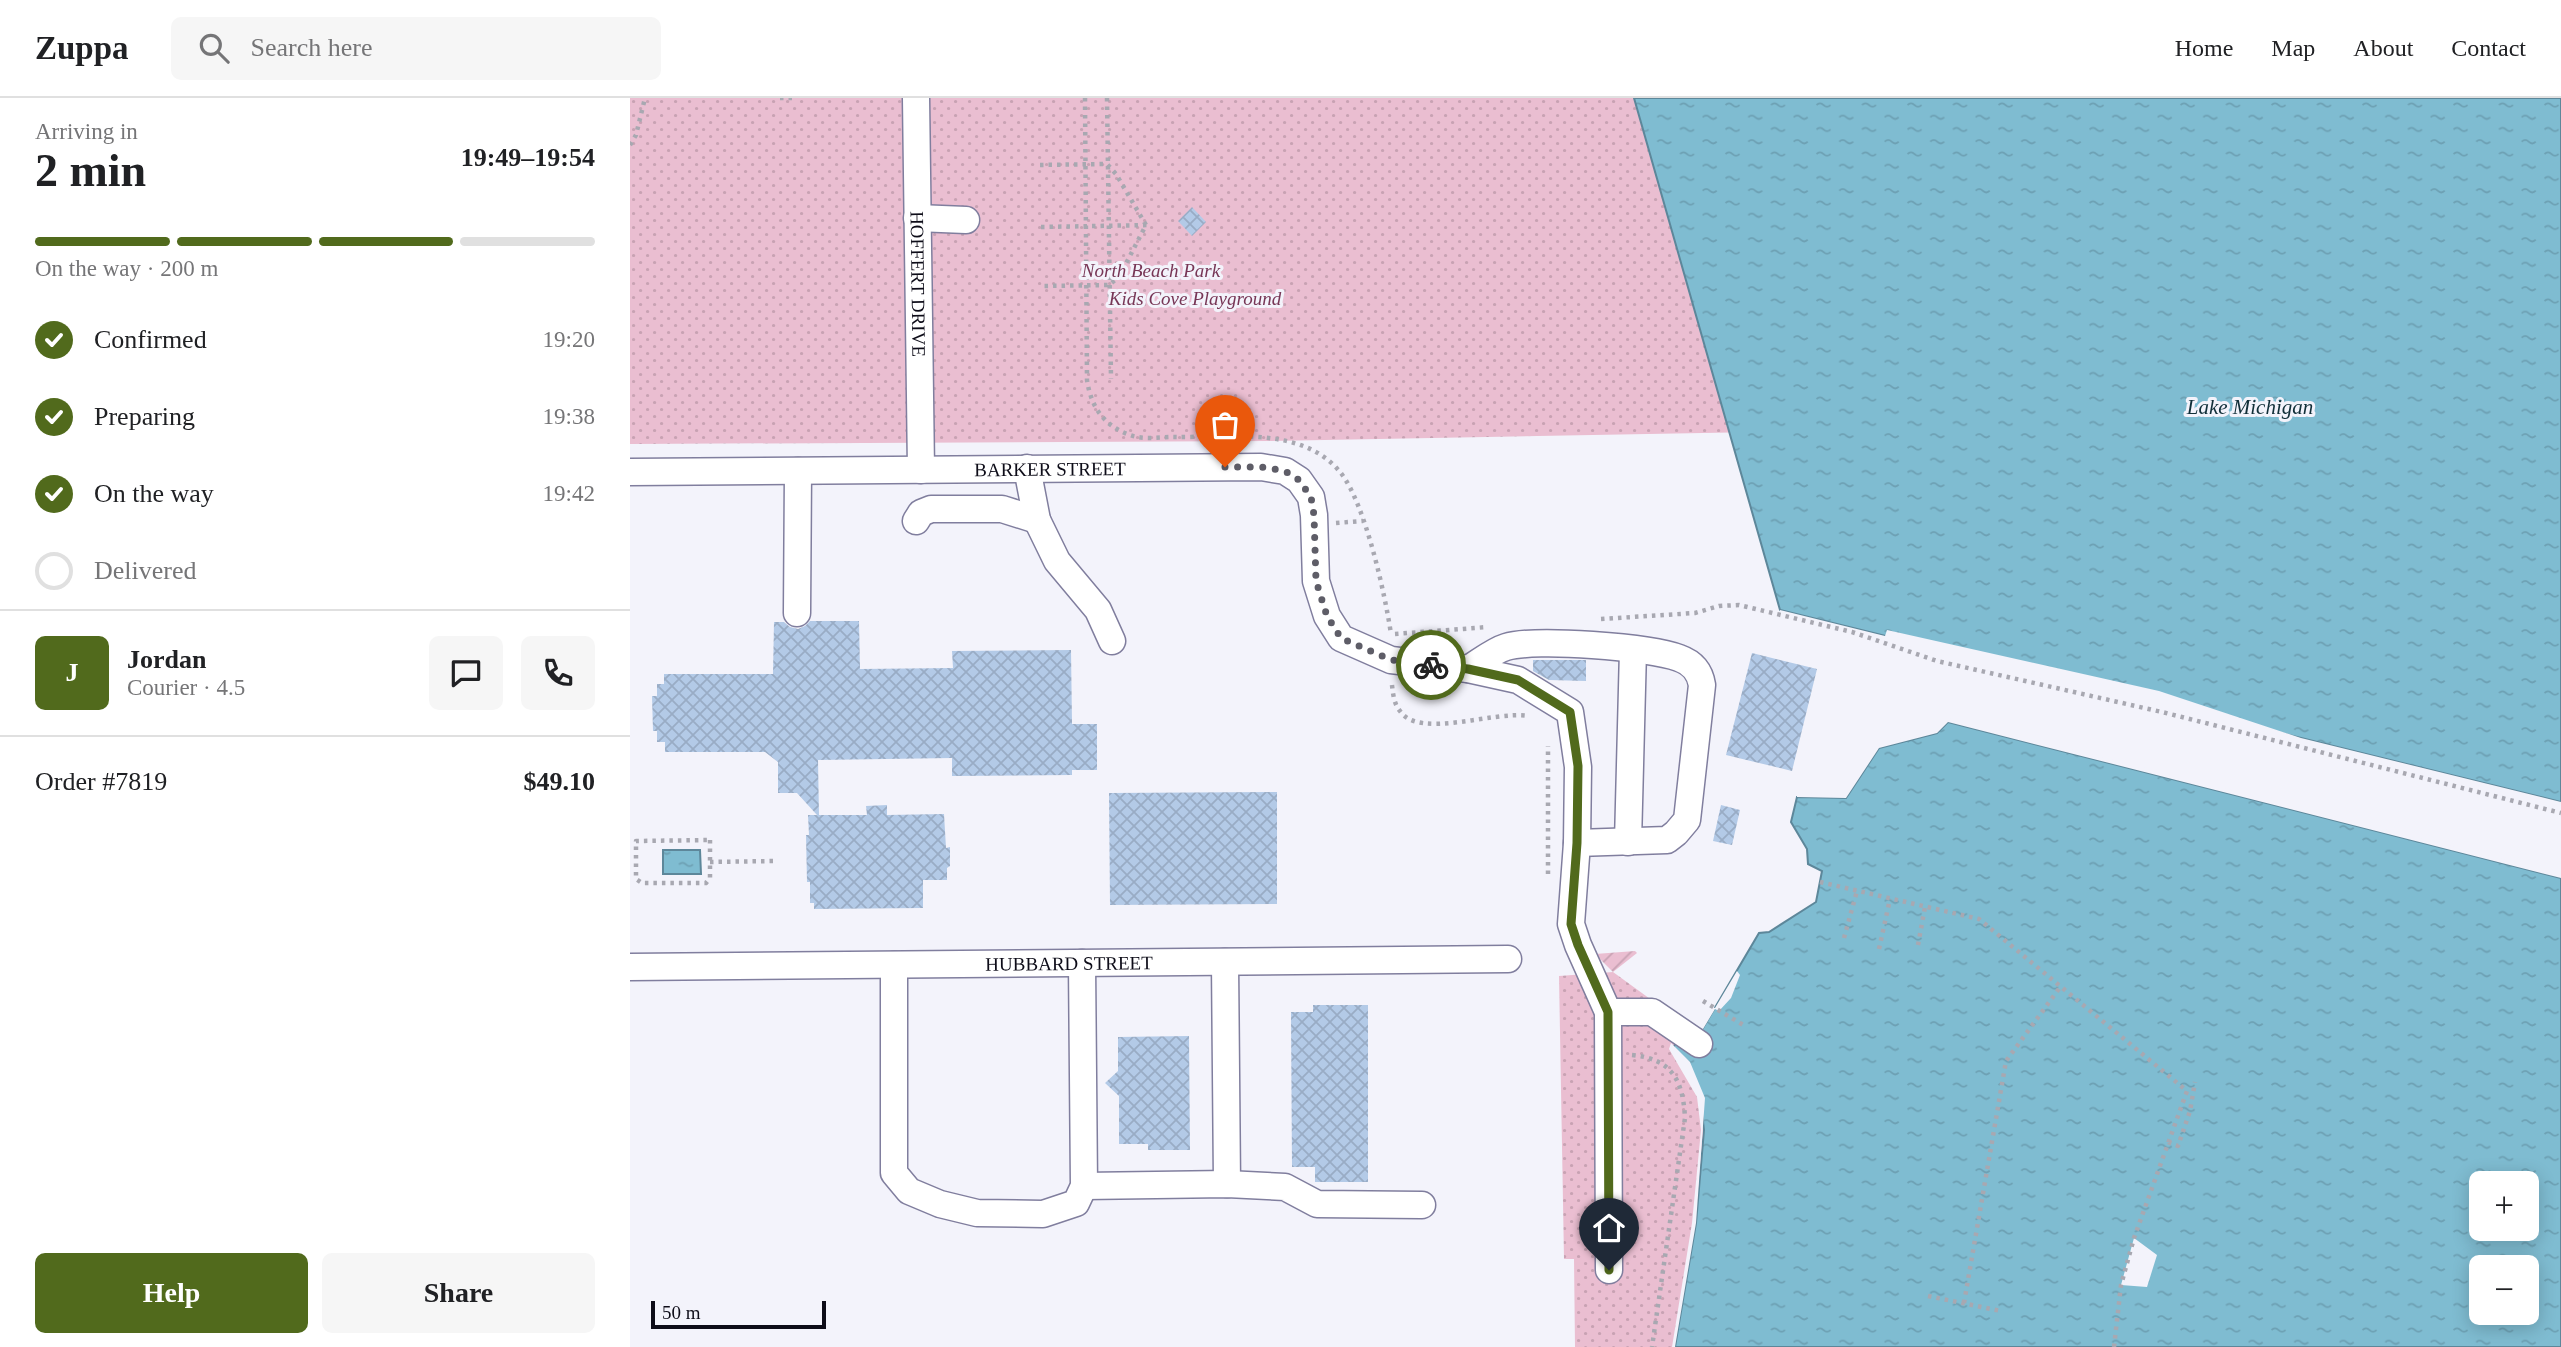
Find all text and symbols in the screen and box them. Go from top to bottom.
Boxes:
search box [171,17,661,80]
icon: search [195,29,233,67]
text: Zuppa [35,30,129,66]
text: Search here [251,33,373,62]
text: Home [2175,35,2233,61]
text: Map [2271,35,2315,61]
text: About [2353,35,2413,61]
text: Contact [2451,35,2526,61]
text: Arriving in [35,119,138,144]
text: 19:49–19:54 [461,143,595,172]
text: 2 min [35,145,146,196]
street label: HOFFERT DRIVE [907,211,929,357]
text: On the way · 200 m [35,256,218,281]
park label: North Beach Park [1081,260,1221,281]
park label: Kids Cove Playground [1108,288,1282,309]
icon: check [35,321,73,359]
text: Confirmed [94,325,207,354]
text: 19:20 [543,327,595,352]
pin [1195,395,1255,467]
water label: Lake Michigan [2186,395,2313,419]
icon: check [35,398,73,436]
text: Preparing [94,402,195,431]
text: 19:38 [543,404,595,429]
icon: bag [1206,406,1244,444]
street label: BARKER STREET [974,458,1126,480]
icon: check [35,475,73,513]
text: On the way [94,479,214,508]
text: 19:42 [543,481,595,506]
text: Delivered [94,556,197,585]
courier [1396,630,1466,700]
button: chat [429,636,503,710]
button: phone [521,636,595,710]
text: Jordan [127,645,206,674]
icon: bike [1412,646,1450,684]
text: J [66,658,79,687]
text: Courier · 4.5 [127,675,245,700]
text: Order #7819 [35,767,167,796]
text: $49.10 [524,767,595,796]
street label: HUBBARD STREET [985,952,1153,975]
map controls [2469,1171,2539,1325]
button: + [2469,1171,2539,1241]
pin [1579,1198,1639,1270]
icon: home [1590,1209,1628,1247]
button: Help [35,1253,308,1333]
button: Share [322,1253,595,1333]
button: − [2469,1255,2539,1325]
scale bar [651,1298,826,1330]
text: 50 m [662,1302,701,1323]

